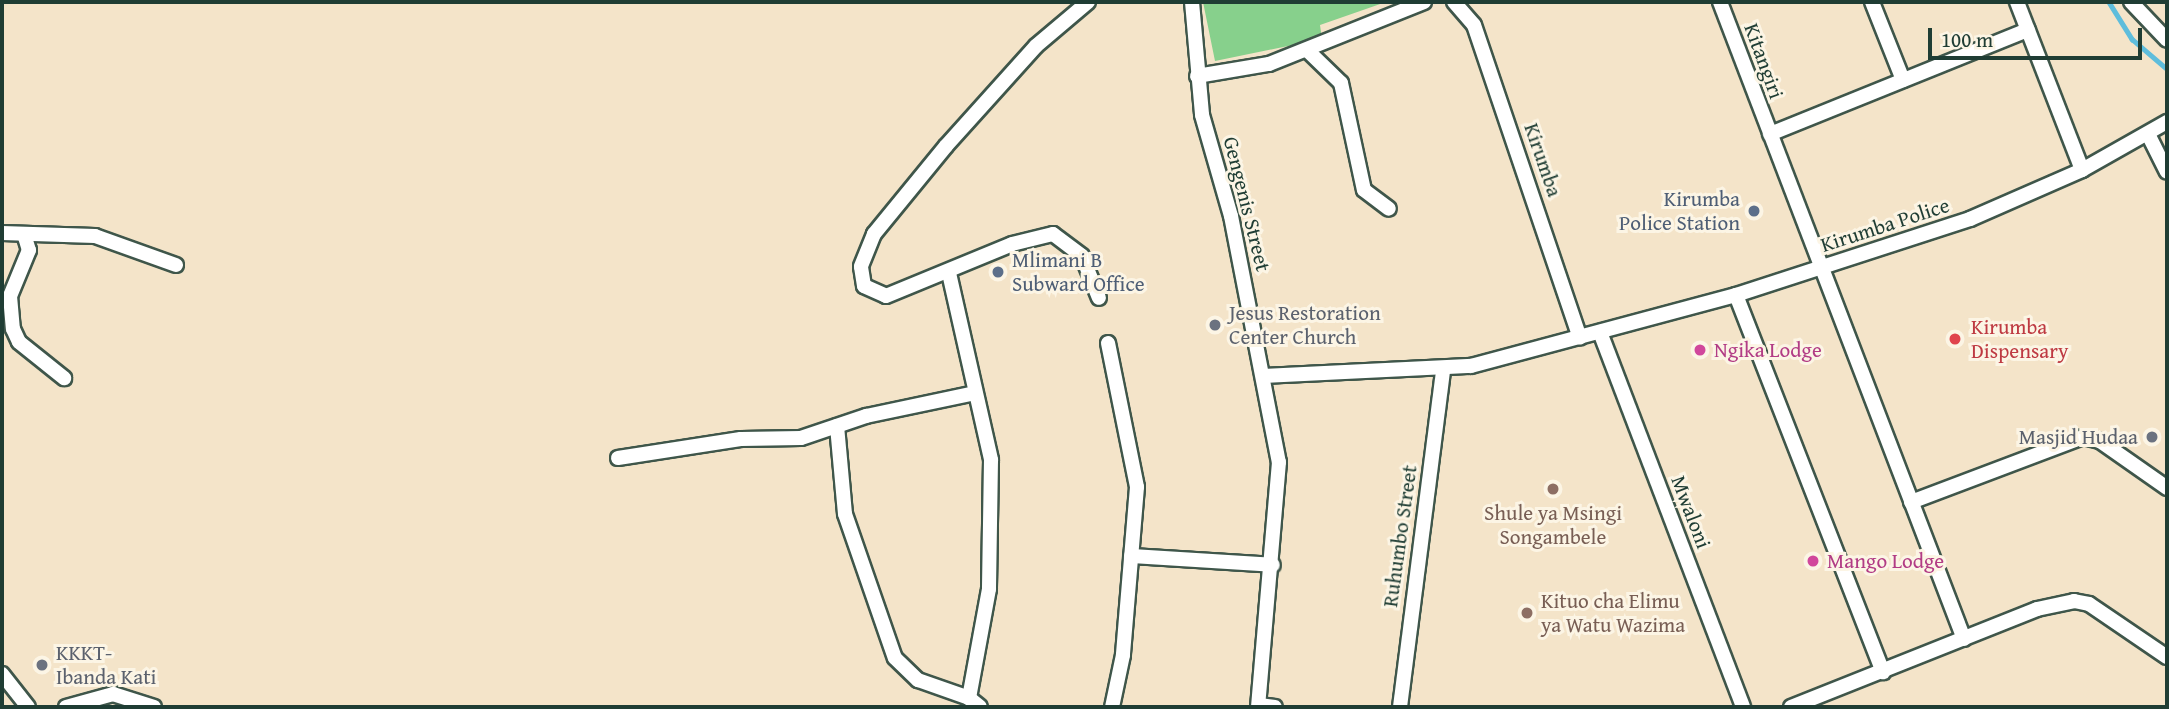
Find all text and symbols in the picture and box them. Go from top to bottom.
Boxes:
scale bar [1931,14,2144,58]
street label: Kitangiri [1739,20,1789,102]
text: 100 m [1941,24,1993,55]
street label: Kirumba [1519,120,1567,200]
street label: Gengenis Street [1218,134,1276,274]
place label: Kirumba Police Station [1619,186,1740,236]
street label: Kirumba Police [1817,192,1953,258]
marker: Kirumba Police Station [1746,203,1762,219]
place label: Mlimani B Subward Office [1012,247,1145,297]
marker: Mlimani B Subward Office [990,264,1006,280]
place label: Jesus Restoration Center Church [1229,300,1381,350]
place label: Kirumba Dispensary [1971,314,2068,364]
marker: Jesus Restoration Center Church [1207,317,1223,333]
marker: Kirumba Dispensary [1945,329,1965,349]
place label: Ngika Lodge [1714,337,1822,363]
marker: Ngika Lodge [1692,342,1708,358]
place label: Masjid Hudaa [2019,424,2138,450]
marker: Masjid Hudaa [2144,429,2160,445]
street label: Ruhumbo Street [1378,463,1422,609]
street label: Mwaloni [1666,472,1716,552]
marker: Shule ya Msingi Songambele [1545,481,1561,497]
place label: Shule ya Msingi Songambele [1484,500,1622,550]
place label: Mango Lodge [1827,548,1944,574]
marker: Mango Lodge [1805,553,1821,569]
place label: Kituo cha Elimu ya Watu Wazima [1541,588,1685,638]
marker: Kituo cha Elimu ya Watu Wazima [1519,605,1535,621]
place label: KKKT- Ibanda Kati [56,640,156,690]
marker: KKKT- Ibanda Kati [34,657,50,673]

